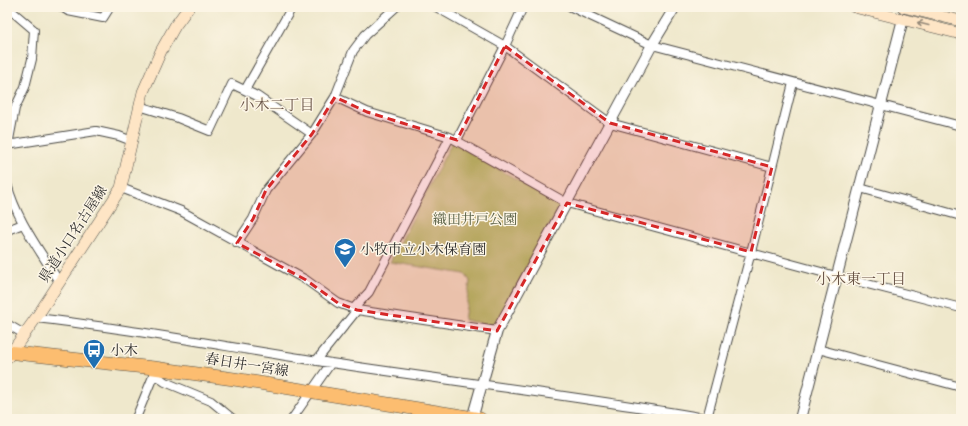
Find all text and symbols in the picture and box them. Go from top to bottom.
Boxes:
one-way arrow [917,20,930,28]
district label: 小木二丁目 [239,95,315,115]
street label: 県道小口名古屋線 [35,182,111,286]
park label: 織田井戸公園 [433,210,517,229]
school or university icon: 小牧市立小木保育園 [332,236,358,269]
place label: 小牧市立小木保育園 [360,240,486,259]
district label: 小木東一丁目 [816,269,906,289]
bus stop icon: 小木 [81,337,107,370]
place label: 小木 [110,341,138,360]
street label: 春日井一宮線 [204,349,290,381]

